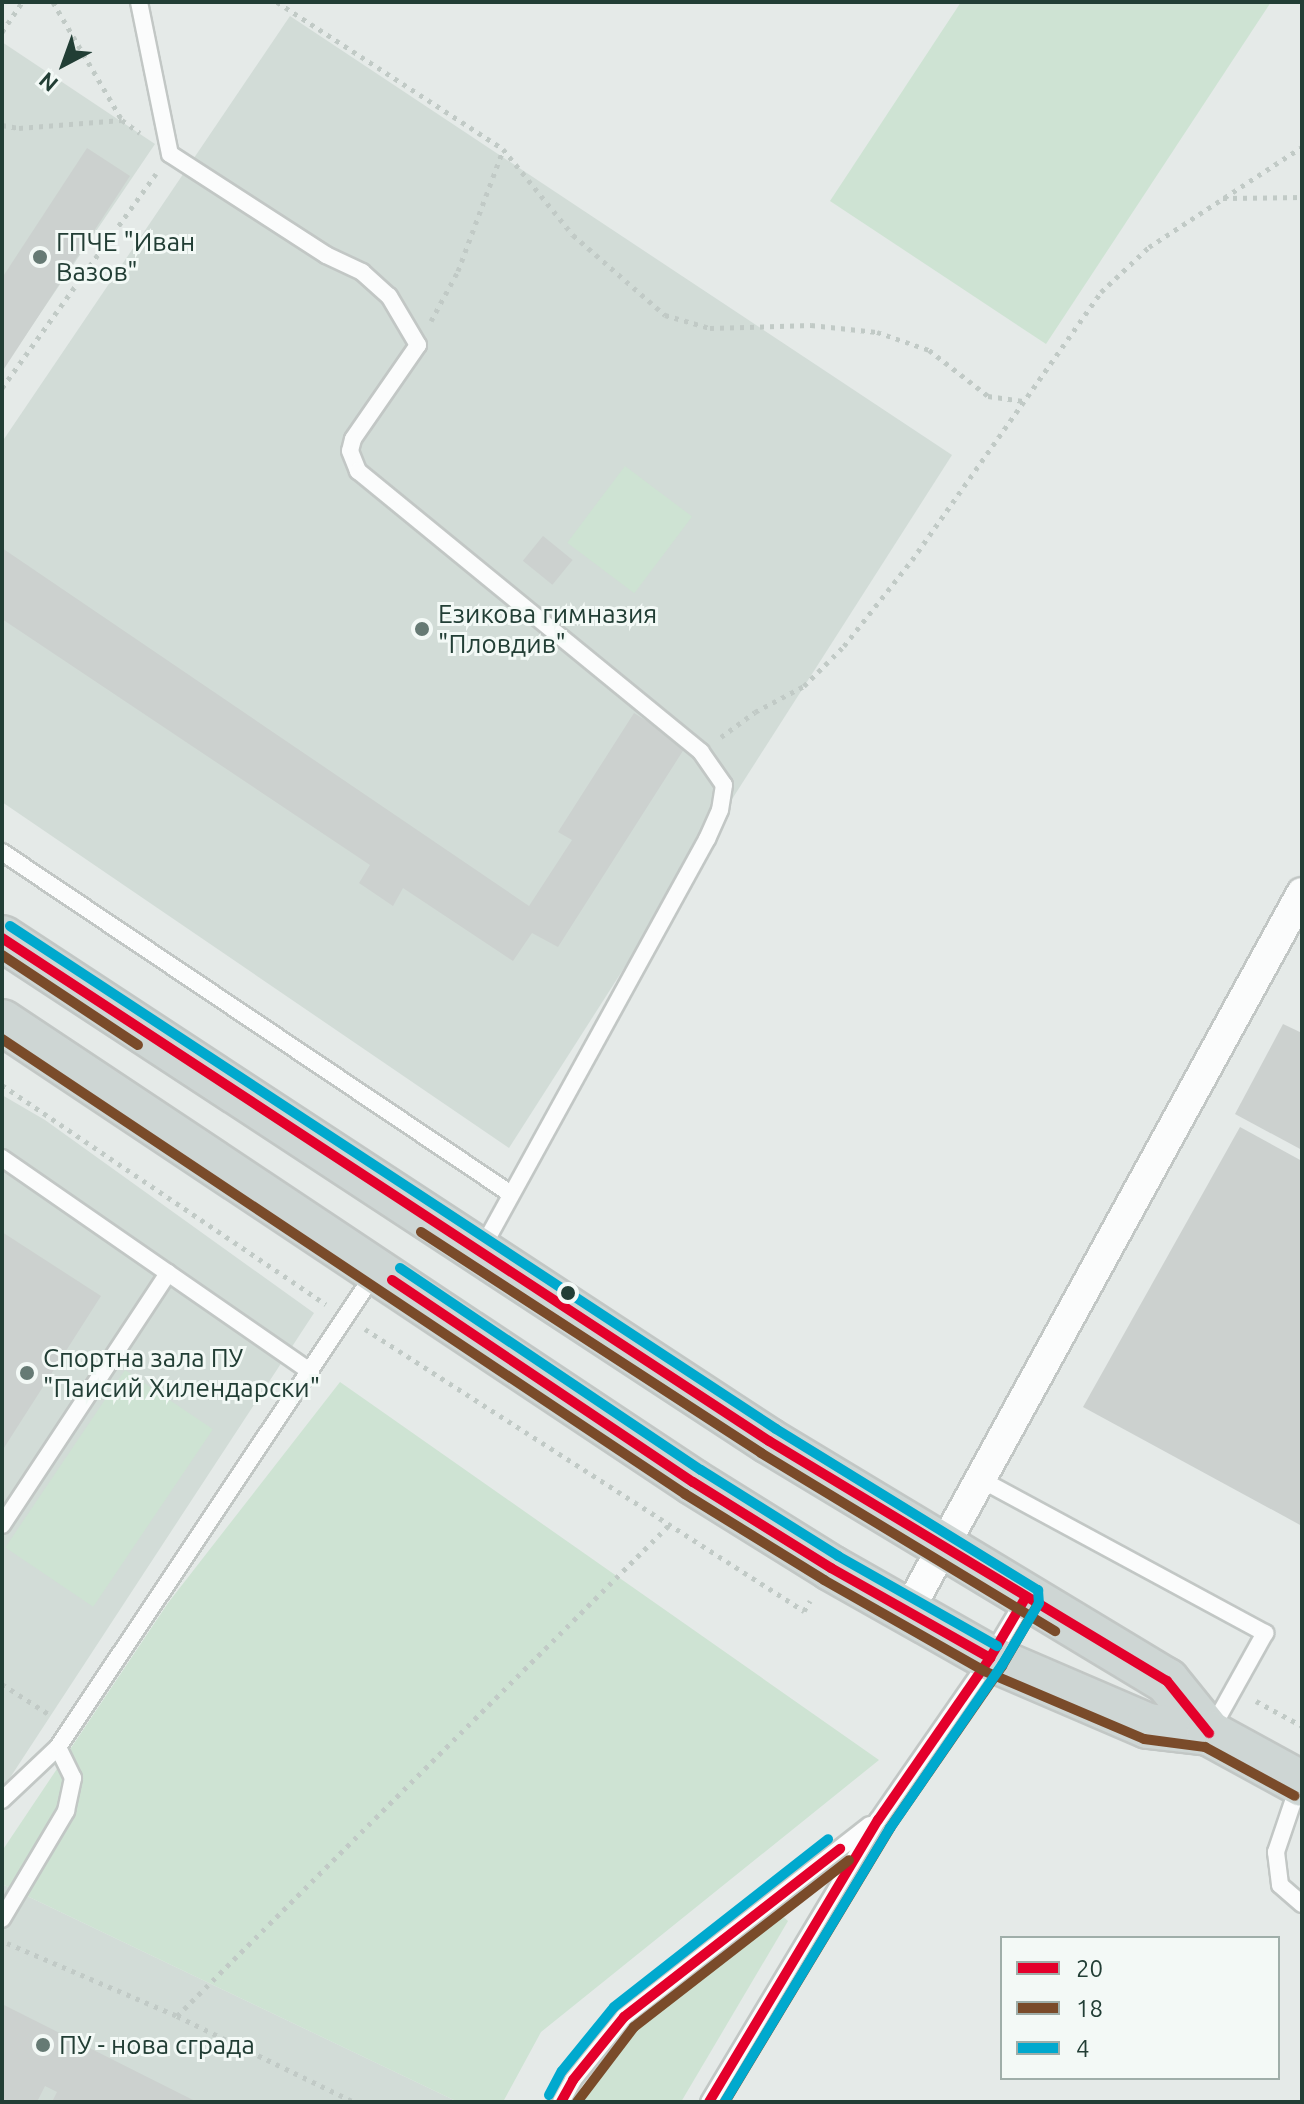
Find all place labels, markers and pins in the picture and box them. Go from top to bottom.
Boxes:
place label: ГПЧЕ "Иван Вазов" [56,226,195,288]
marker: ГПЧЕ "Иван Вазов" [31,248,49,266]
place label: Езикова гимназия "Пловдив" [438,598,657,660]
marker: Езикова гимназия "Пловдив" [413,620,431,638]
unlabelled marker [560,1285,576,1301]
place label: Спортна зала ПУ "Паисий Хилендарски" [43,1342,320,1404]
marker: Спортна зала ПУ "Паисий Хилендарски" [18,1364,36,1382]
place label: ПУ - нова сграда [59,2029,255,2061]
marker: ПУ - нова сграда [34,2036,52,2054]

